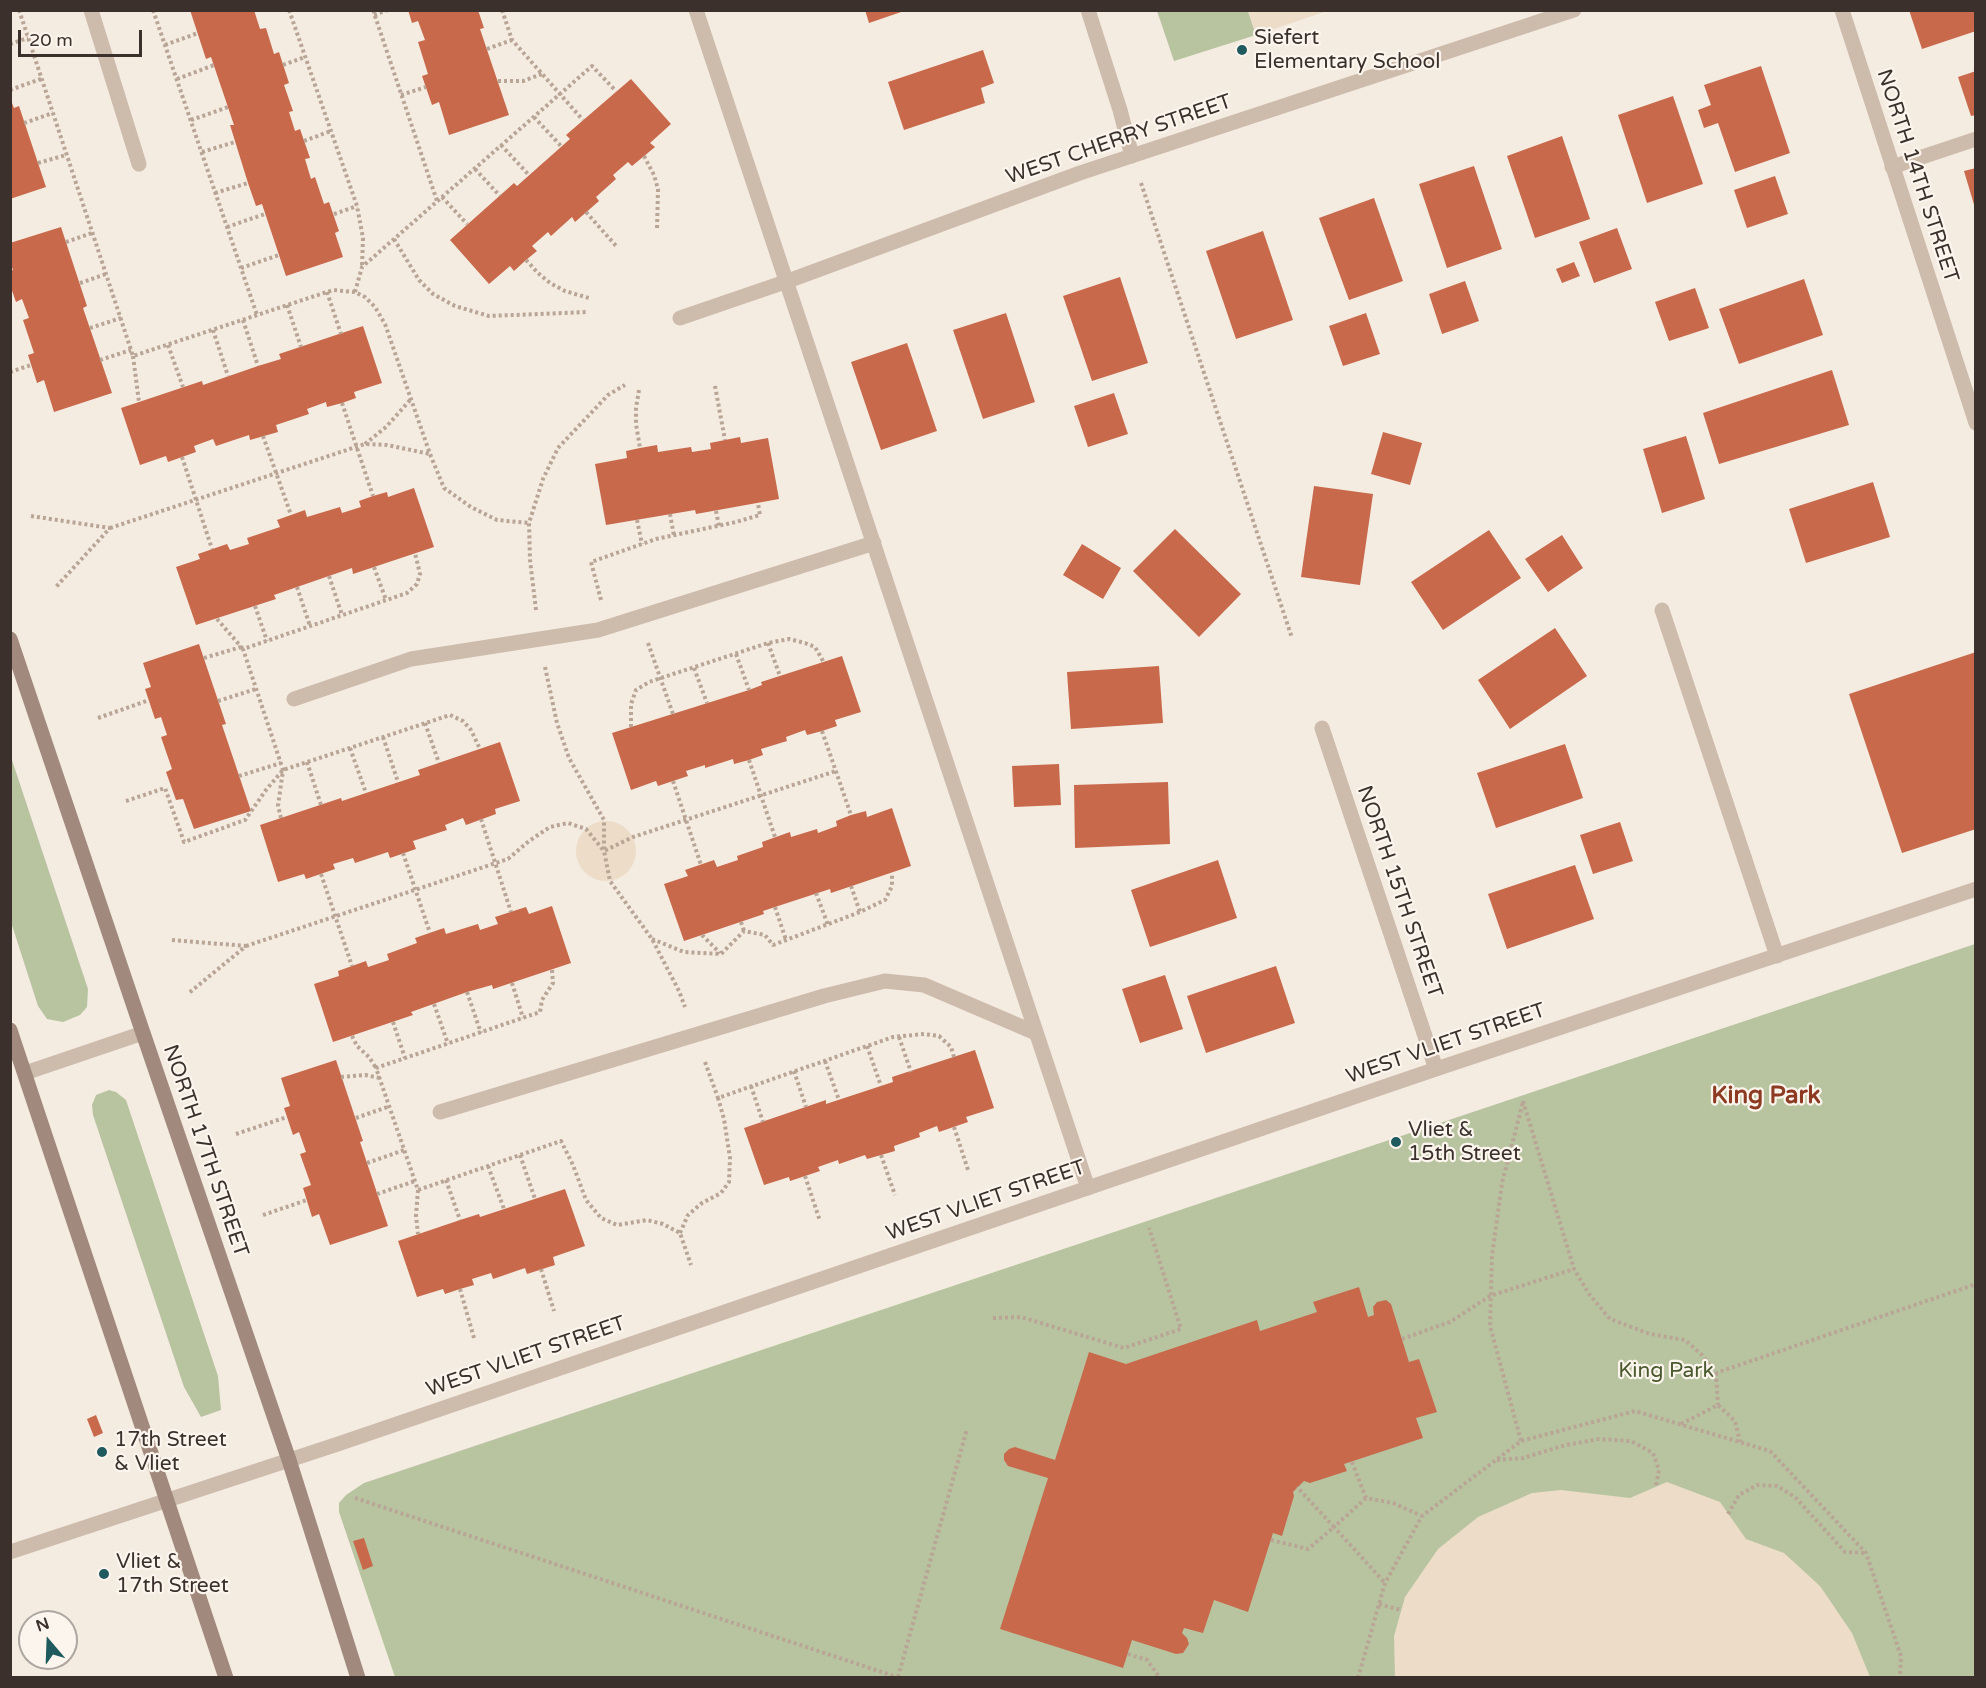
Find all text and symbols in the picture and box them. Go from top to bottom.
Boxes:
scale bar [21,18,146,56]
place label: Siefert Elementary School [1254,25,1441,75]
text: 20 m [29,29,73,51]
marker: Siefert Elementary School [1235,43,1249,57]
street label: NORTH 14TH STREET [1871,66,1963,286]
street label: WEST CHERRY STREET [1003,89,1235,191]
street label: NORTH 15TH STREET [1351,783,1447,1001]
street label: WEST VLIET STREET [1343,998,1549,1090]
street label: NORTH 17TH STREET [157,1042,253,1260]
district label: King Park [1711,1083,1821,1111]
place label: Vliet & 15th Street [1408,1117,1521,1167]
marker: Vliet & 15th Street [1389,1135,1403,1149]
street label: WEST VLIET STREET [883,1155,1089,1247]
street label: WEST VLIET STREET [423,1311,629,1403]
park label: King Park [1618,1358,1714,1384]
place label: 17th Street & Vliet [114,1427,227,1477]
marker: 17th Street & Vliet [95,1445,109,1459]
place label: Vliet & 17th Street [116,1549,229,1599]
marker: Vliet & 17th Street [97,1567,111,1581]
north arrow [18,1610,78,1670]
text: N [33,1613,52,1636]

